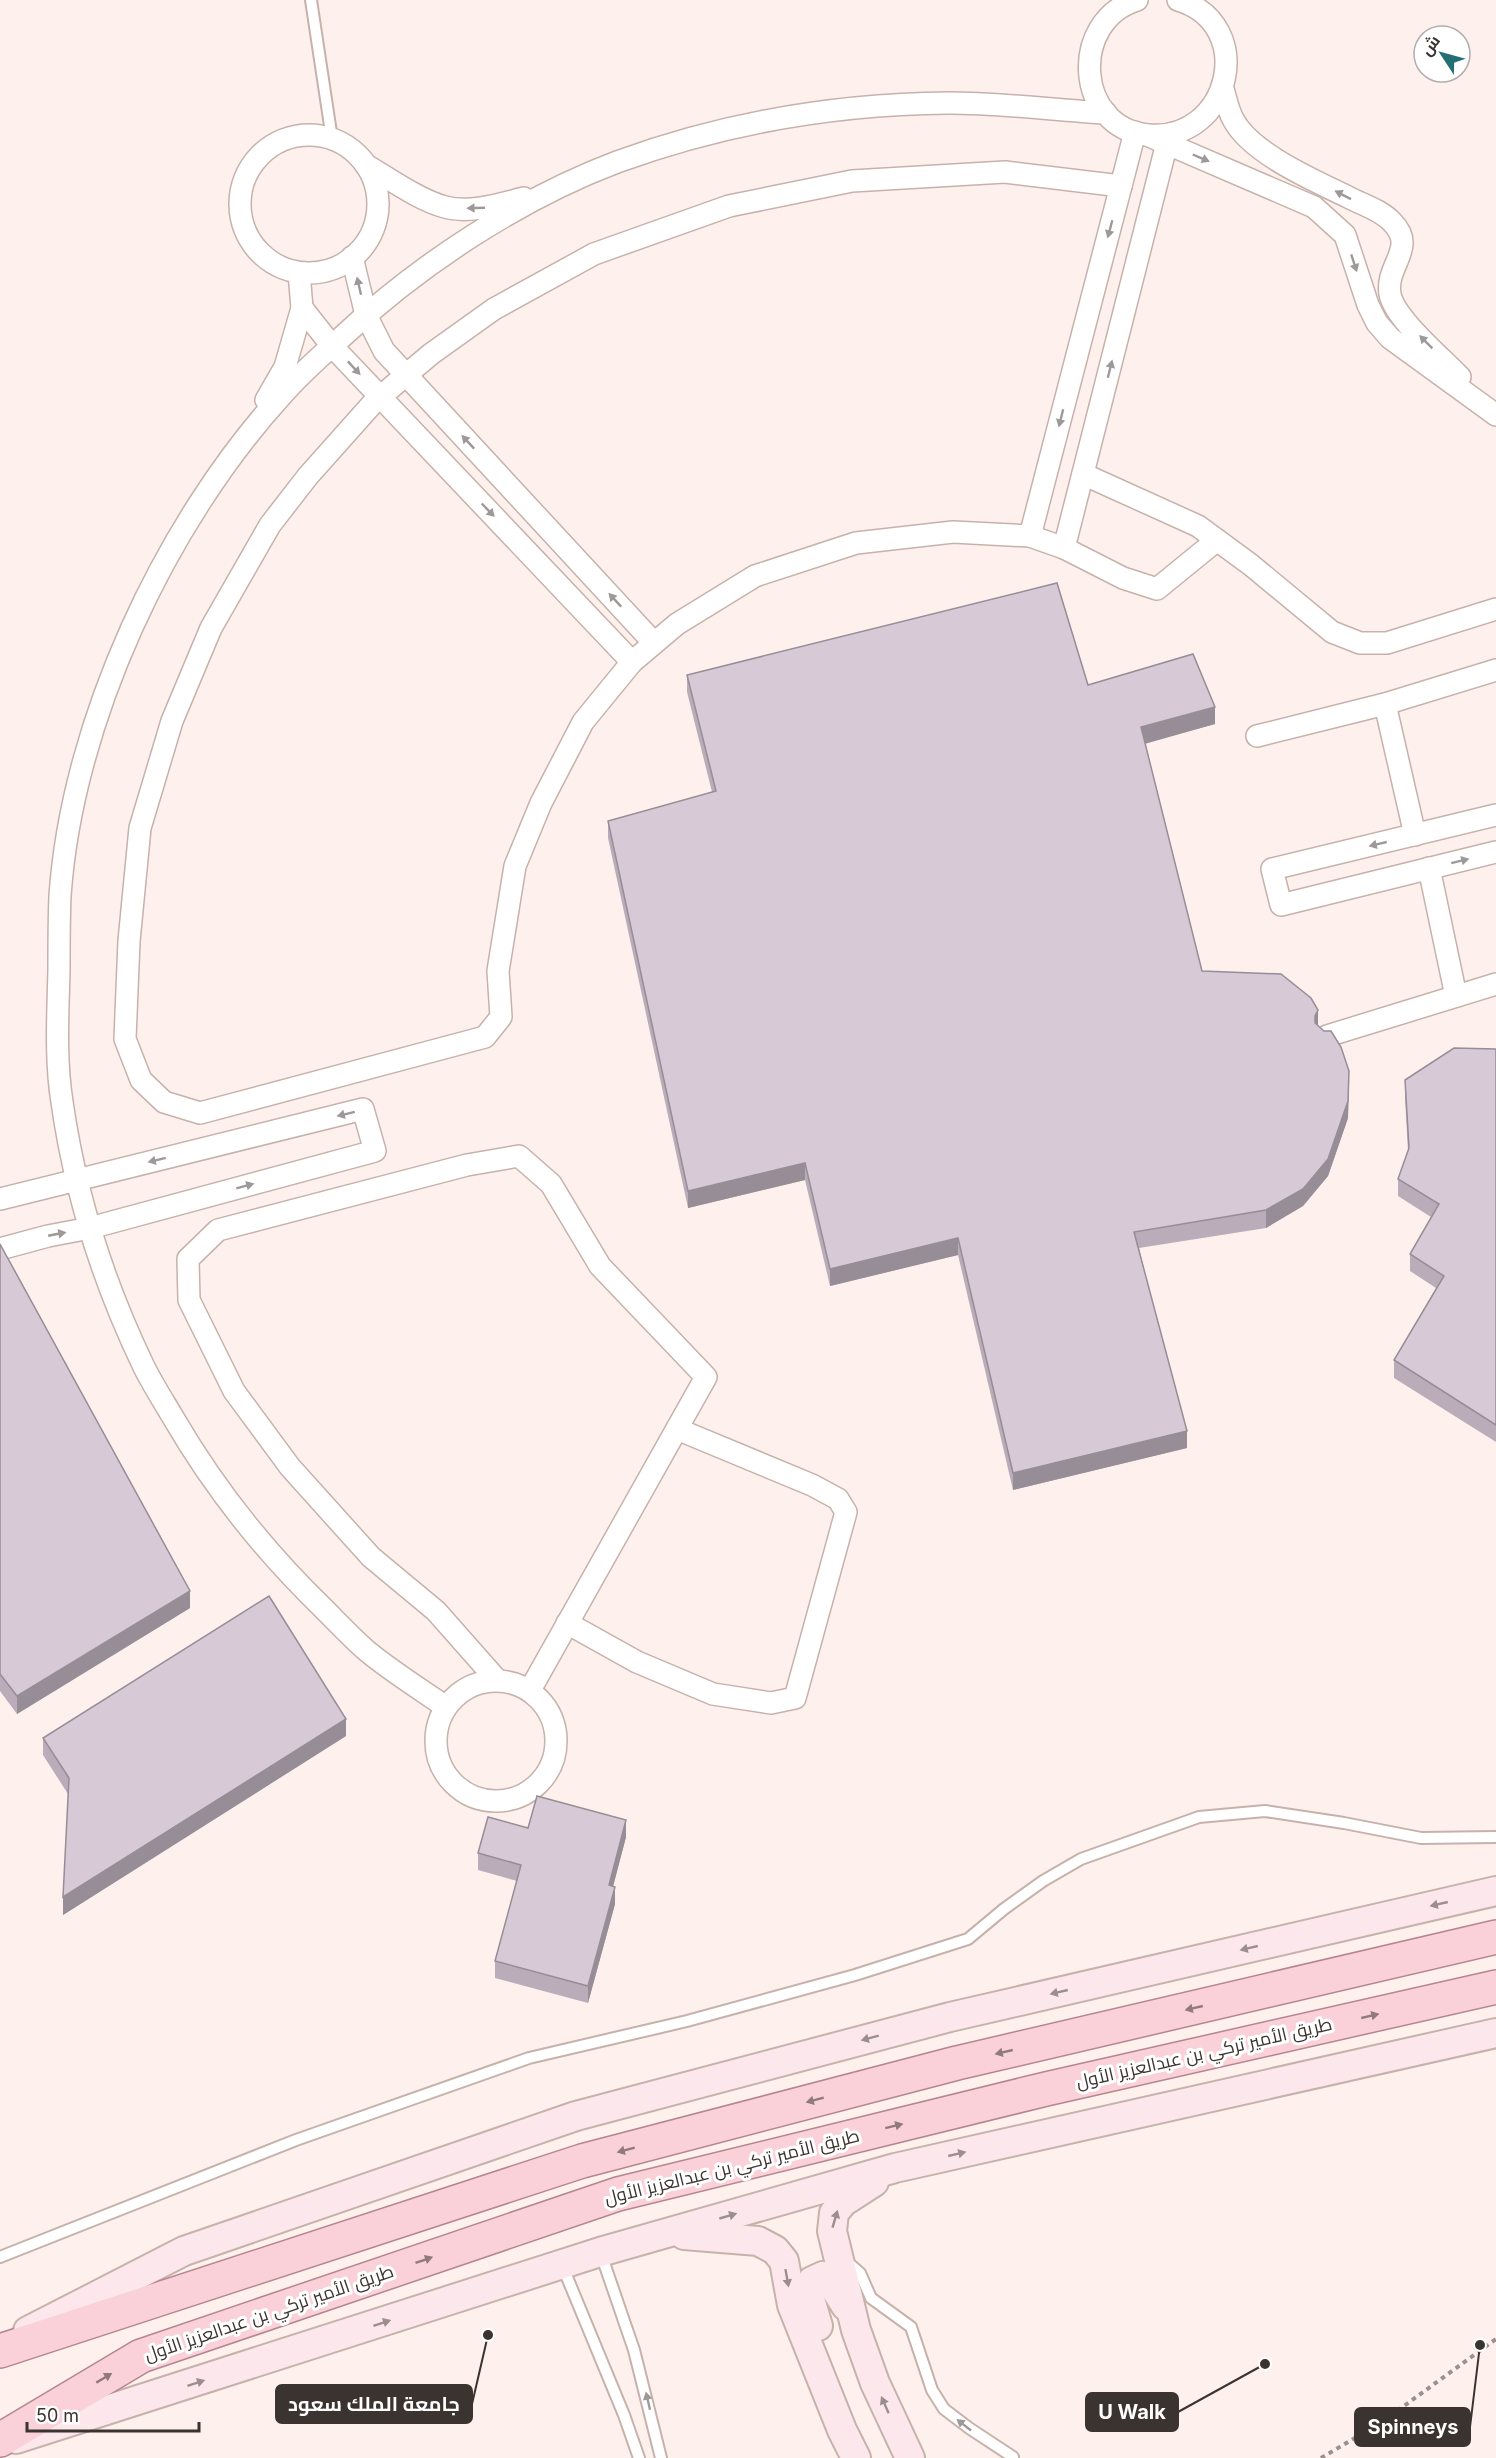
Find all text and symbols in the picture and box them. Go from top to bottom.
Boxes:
north arrow [1412,24,1472,84]
text: ش [1416,31,1444,59]
one-way arrow [1192,153,1210,163]
one-way arrow [1334,190,1352,200]
one-way arrow [467,203,486,213]
one-way arrow [1104,220,1114,238]
one-way arrow [1350,254,1360,272]
one-way arrow [353,277,363,295]
one-way arrow [1419,335,1433,349]
one-way arrow [1105,360,1115,378]
one-way arrow [347,361,361,376]
one-way arrow [1055,408,1065,427]
one-way arrow [461,434,475,449]
one-way arrow [481,502,495,517]
one-way arrow [609,593,622,608]
one-way arrow [1369,839,1387,849]
one-way arrow [1451,855,1469,865]
one-way arrow [337,1109,355,1119]
one-way arrow [147,1155,166,1165]
one-way arrow [236,1181,254,1190]
one-way arrow [47,1229,66,1238]
one-way arrow [1429,1900,1448,1909]
one-way arrow [1239,1944,1258,1953]
one-way arrow [1050,1987,1068,1997]
one-way arrow [1184,2003,1203,2013]
one-way arrow [1361,2010,1380,2020]
street label: طريق الأمير تركي بن عبدالعزيز الأول [1074,2013,1335,2096]
one-way arrow [860,2034,879,2044]
one-way arrow [995,2048,1013,2058]
one-way arrow [806,2096,824,2106]
one-way arrow [885,2121,903,2131]
street label: طريق الأمير تركي بن عبدالعزيز الأول [602,2125,862,2212]
one-way arrow [617,2145,635,2155]
one-way arrow [948,2149,967,2158]
one-way arrow [830,2210,840,2228]
one-way arrow [720,2211,738,2220]
one-way arrow [415,2254,433,2264]
street label: طريق الأمير تركي بن عبدالعزيز الأول [142,2260,397,2369]
one-way arrow [783,2269,792,2288]
one-way arrow [373,2318,391,2327]
one-way arrow [96,2372,112,2383]
one-way arrow [187,2378,205,2387]
callout: جامعة الملك سعود [276,2385,472,2423]
text: جامعة الملك سعود [288,2392,460,2416]
one-way arrow [643,2392,653,2410]
callout: U Walk [1086,2393,1178,2431]
scale bar [27,2395,200,2433]
one-way arrow [880,2396,889,2414]
text: U Walk [1098,2400,1166,2424]
text: 50 m [36,2405,79,2426]
callout: Spinneys [1355,2408,1470,2446]
text: Spinneys [1368,2415,1458,2439]
one-way arrow [957,2419,972,2431]

